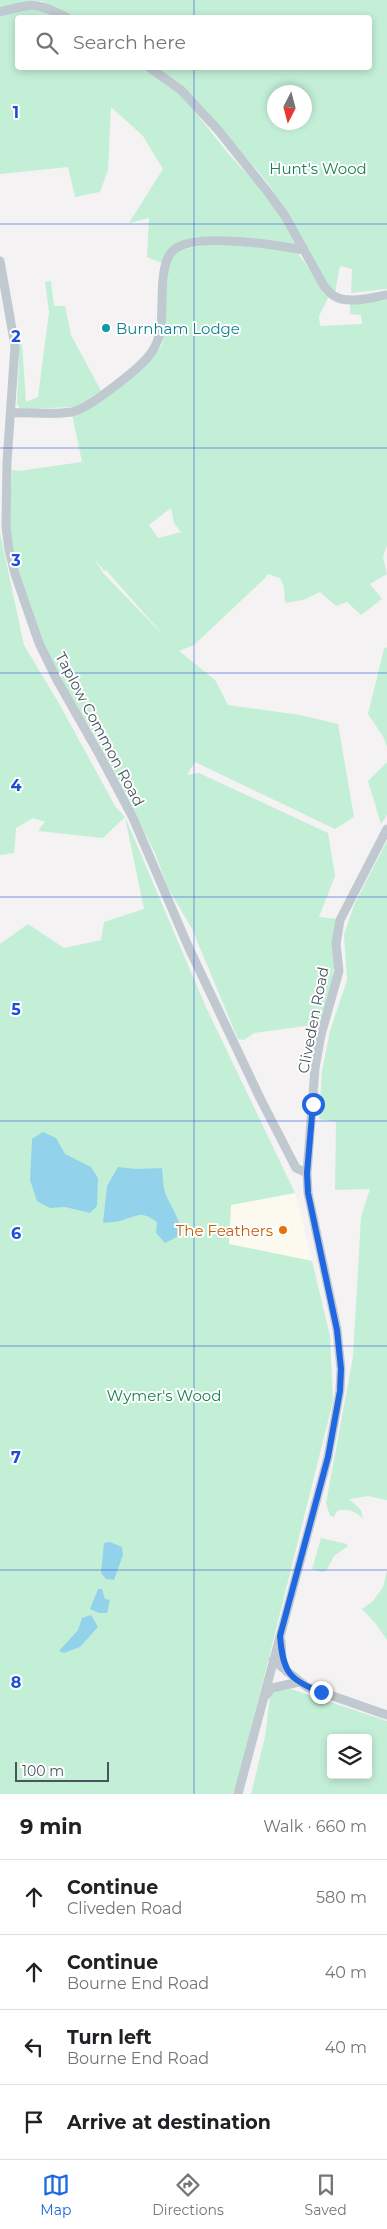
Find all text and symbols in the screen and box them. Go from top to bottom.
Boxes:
search box [15,15,372,70]
icon: search [33,29,61,57]
text: Search here [73,31,186,54]
north arrow [267,85,312,130]
text: 1 [13,103,19,122]
park label: Hunt's Wood [269,159,367,178]
place label: Burnham Lodge [116,319,240,338]
marker: Burnham Lodge [100,322,112,334]
text: 2 [11,327,21,346]
text: 3 [10,551,21,570]
street label: Taplow Common Road [51,649,149,809]
text: 4 [10,776,22,795]
street label: Cliveden Road [293,965,333,1075]
text: 5 [11,1000,21,1019]
route start [302,1093,325,1116]
place label: The Feathers [176,1221,273,1240]
text: 6 [11,1224,21,1243]
marker: The Feathers [277,1224,289,1236]
park label: Wymer's Wood [107,1386,221,1405]
text: 7 [11,1448,21,1467]
text: 8 [11,1673,21,1692]
route end [310,1681,333,1704]
map controls [327,1734,372,1779]
button: layers [327,1734,372,1779]
scale bar [15,1759,109,1782]
text: 100 m [22,1762,64,1780]
text: 9 min [20,1814,82,1839]
text: Walk · 660 m [263,1817,367,1836]
text: Continue [67,1876,158,1899]
icon: ahead [20,1883,48,1911]
text: 580 m [316,1888,367,1907]
text: Cliveden Road [67,1899,182,1918]
text: Continue [67,1951,158,1974]
icon: ahead [20,1958,48,1986]
text: 40 m [325,1963,367,1982]
text: Bourne End Road [67,1974,209,1993]
text: Turn left [67,2026,152,2049]
icon: left [20,2033,48,2061]
text: 40 m [325,2038,367,2057]
text: Bourne End Road [67,2049,209,2068]
icon: arrive [20,2108,48,2136]
text: Arrive at destination [67,2111,271,2134]
tab: Map [40,2171,71,2219]
tab: Directions [152,2171,224,2219]
tab: Saved [305,2171,347,2219]

